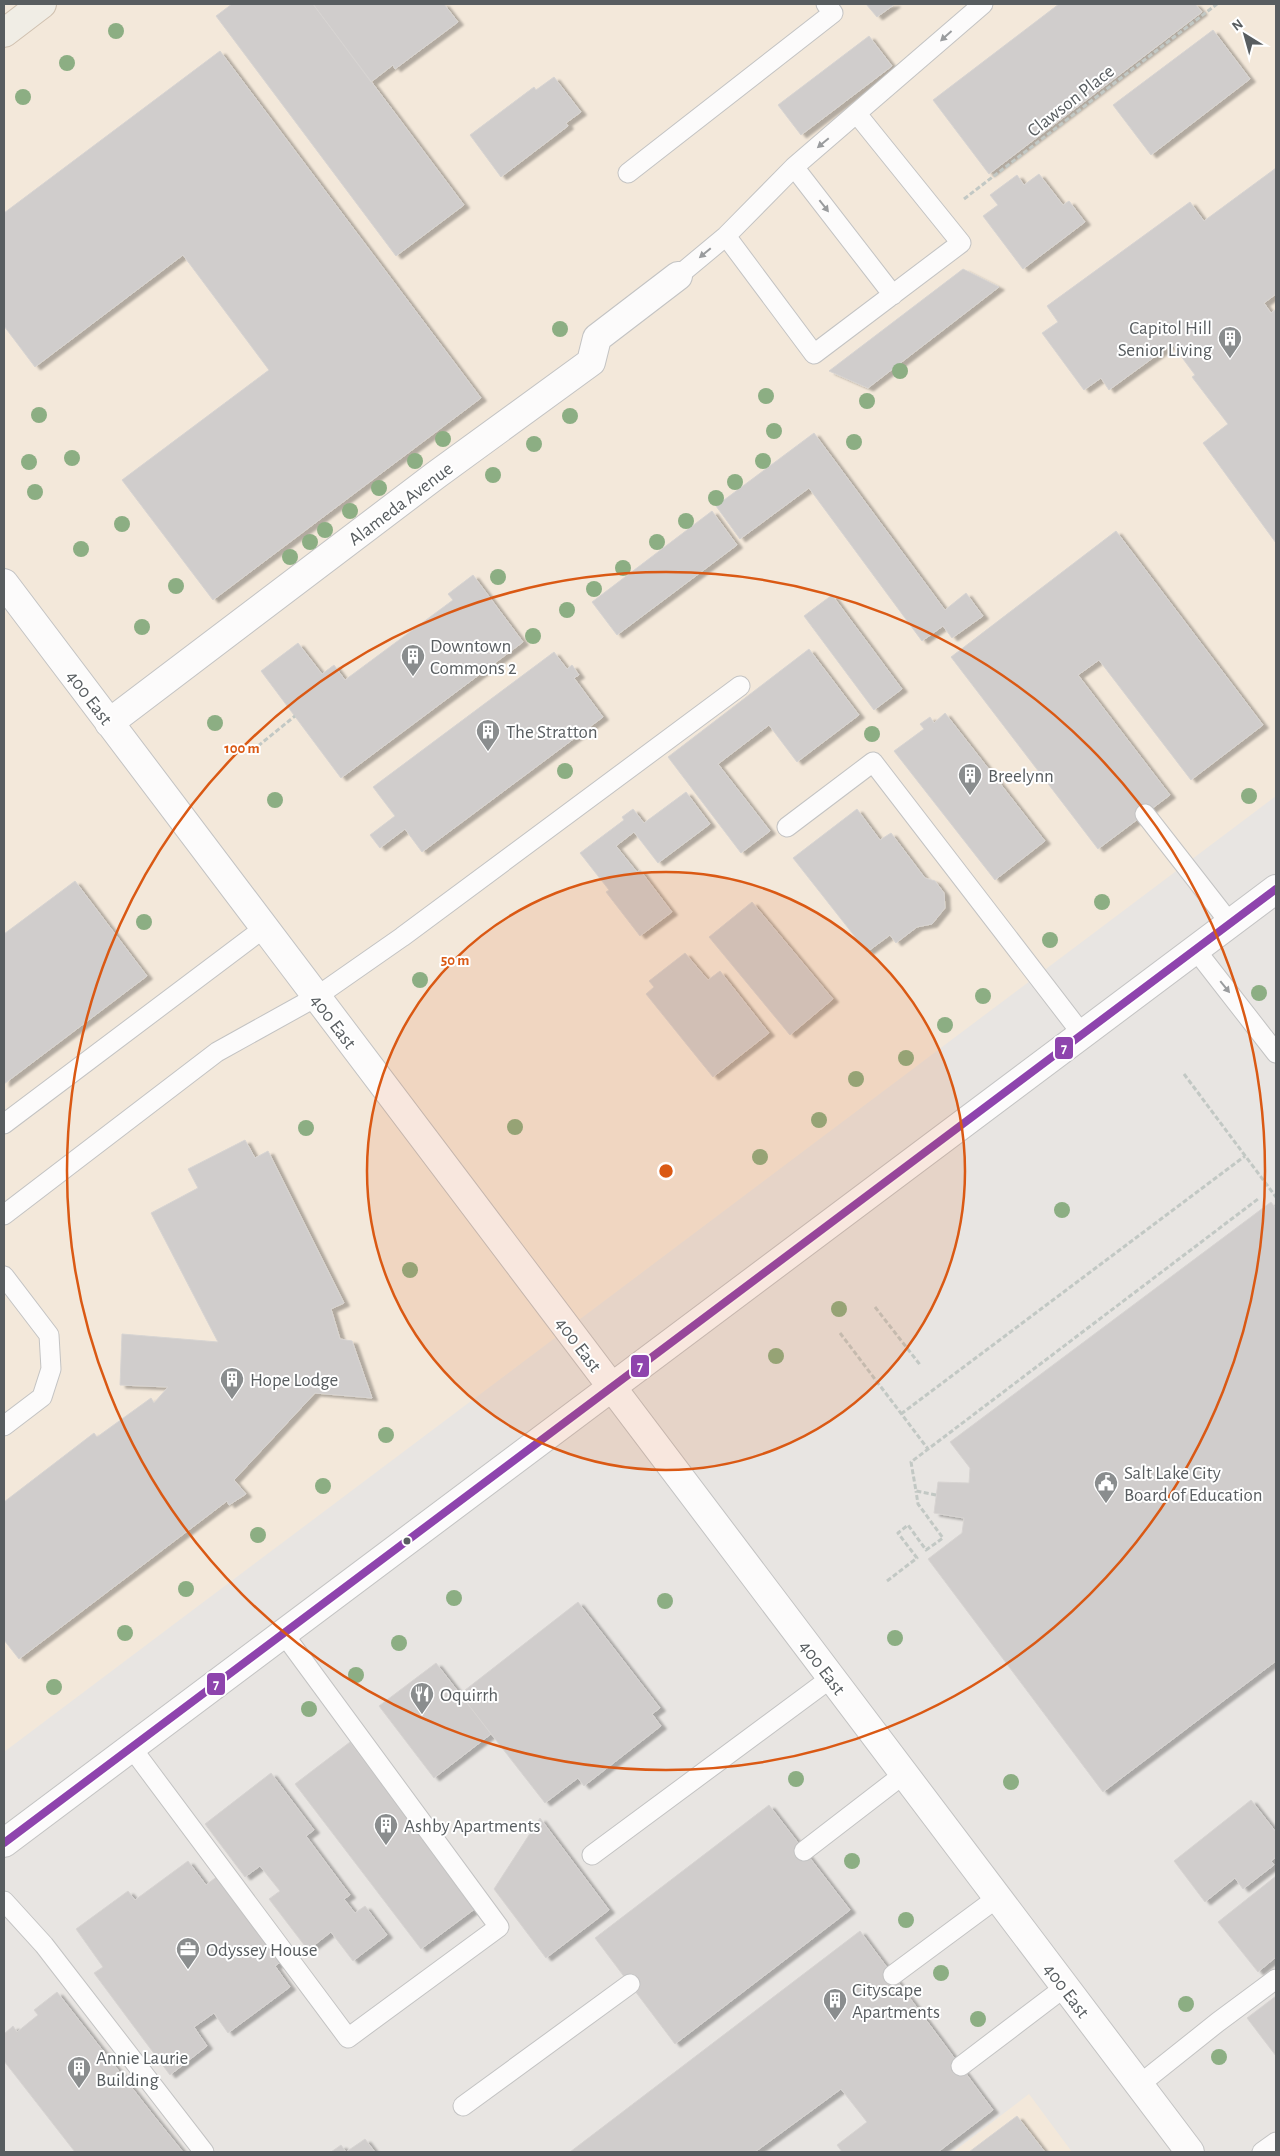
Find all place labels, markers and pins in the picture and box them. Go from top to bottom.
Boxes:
place label: Capitol Hill Senior Living [1118,319,1213,360]
building icon: Capitol Hill Senior Living [1217,325,1243,359]
place label: Downtown Commons 2 [430,637,517,678]
building icon: Downtown Commons 2 [400,643,426,677]
building icon: The Stratton [475,718,501,752]
place label: The Stratton [506,723,597,742]
building icon: Breelynn [957,762,983,796]
place label: Breelynn [988,767,1054,786]
centre of rings [657,1162,675,1180]
building icon: Hope Lodge [219,1366,245,1400]
place label: Hope Lodge [250,1371,338,1390]
place label: Salt Lake City Board of Education [1124,1464,1263,1505]
public building icon: Salt Lake City Board of Education [1093,1470,1119,1504]
unlabelled marker [402,1536,412,1546]
restaurant icon: Oquirrh [409,1681,435,1715]
place label: Oquirrh [440,1686,498,1705]
building icon: Ashby Apartments [373,1812,399,1846]
place label: Ashby Apartments [404,1817,541,1836]
office icon: Odyssey House [175,1936,201,1970]
place label: Odyssey House [206,1941,318,1960]
place label: Cityscape Apartments [852,1981,940,2022]
building icon: Cityscape Apartments [822,1987,848,2021]
place label: Annie Laurie Building [96,2049,188,2090]
building icon: Annie Laurie Building [66,2055,92,2089]

